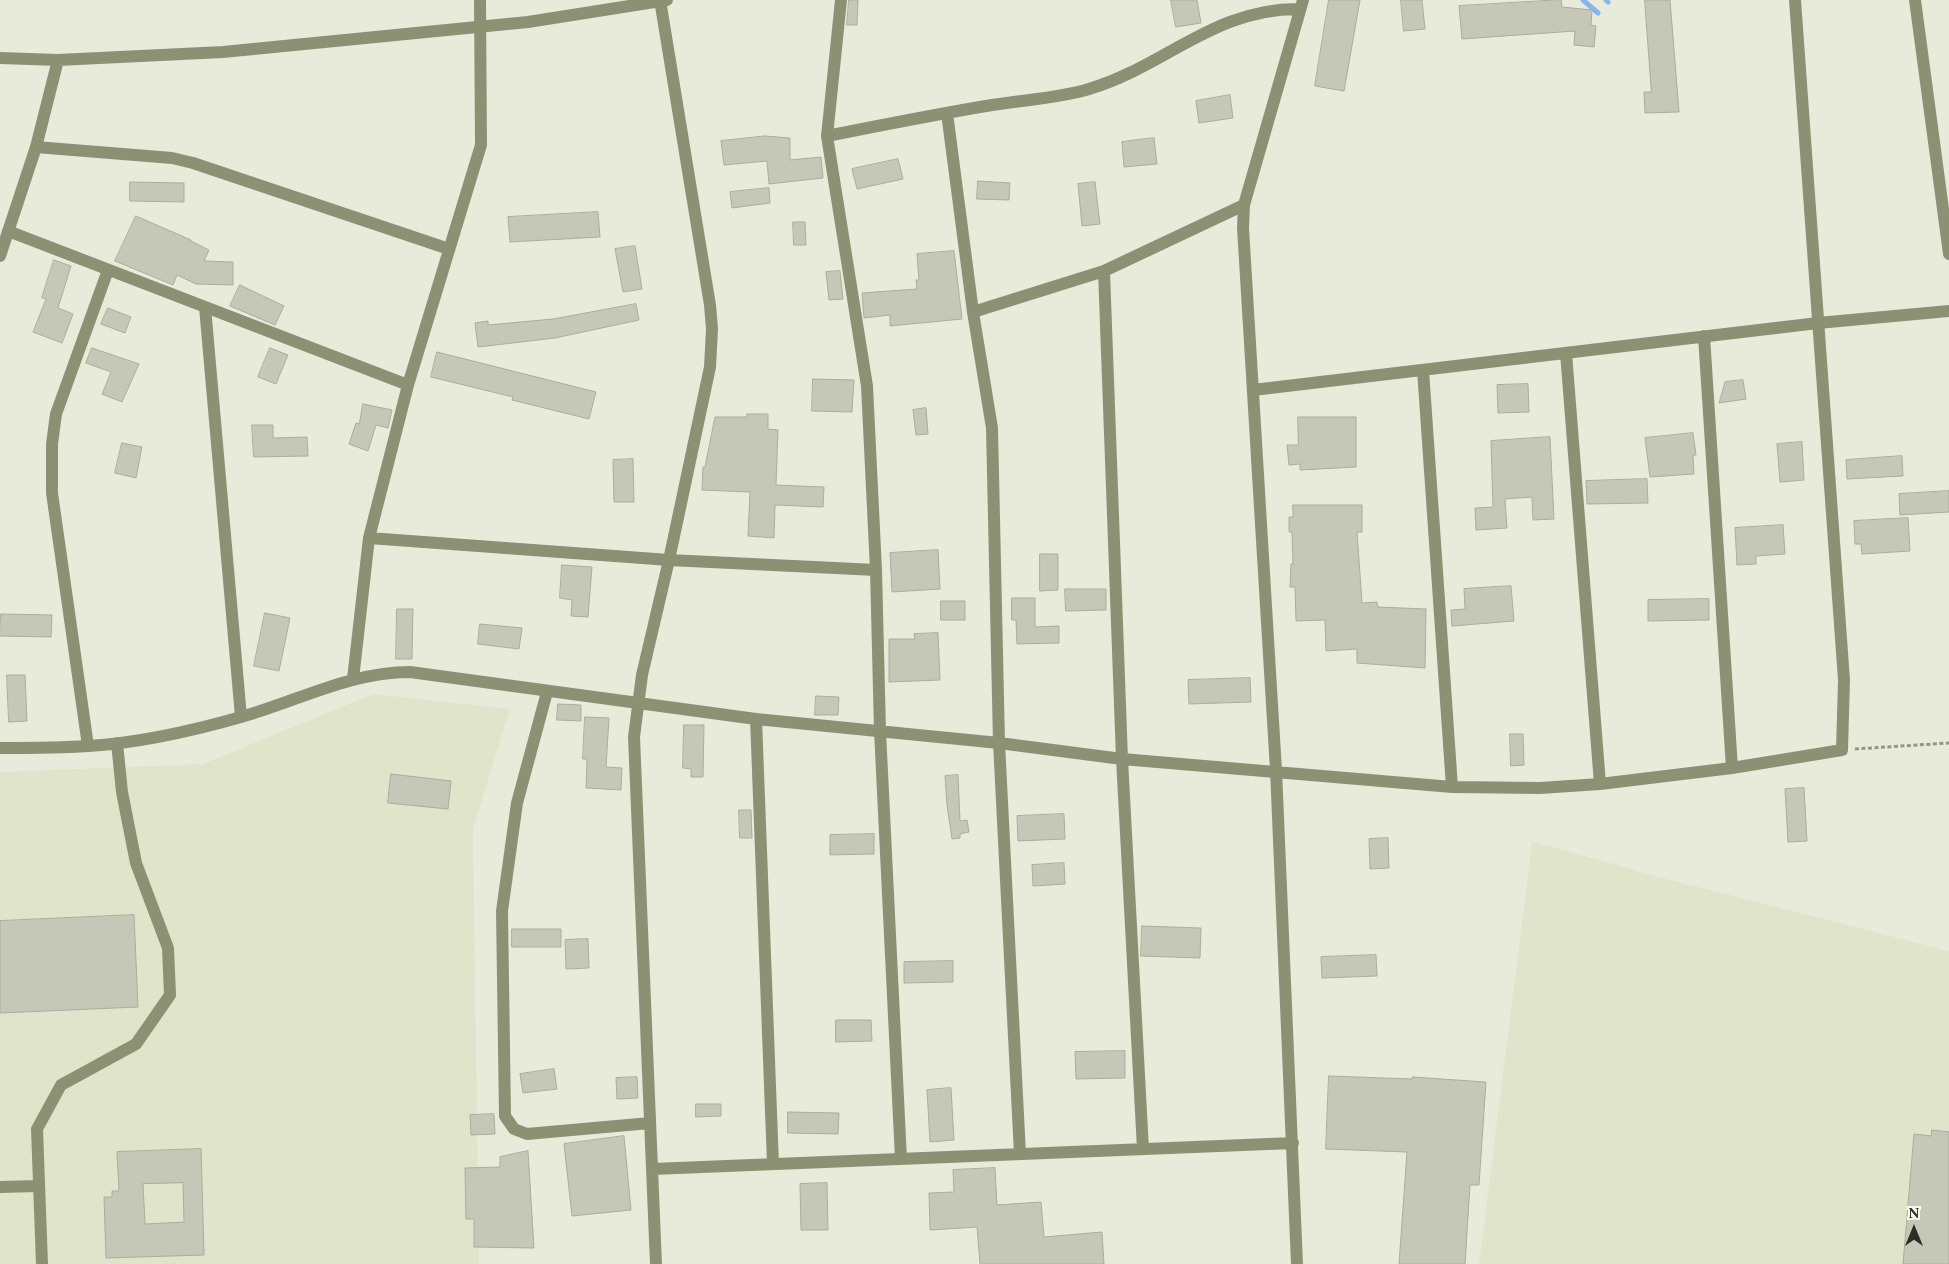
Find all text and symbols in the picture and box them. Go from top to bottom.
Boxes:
text: N [1908,1203,1920,1224]
north arrow [1889,1204,1939,1254]

